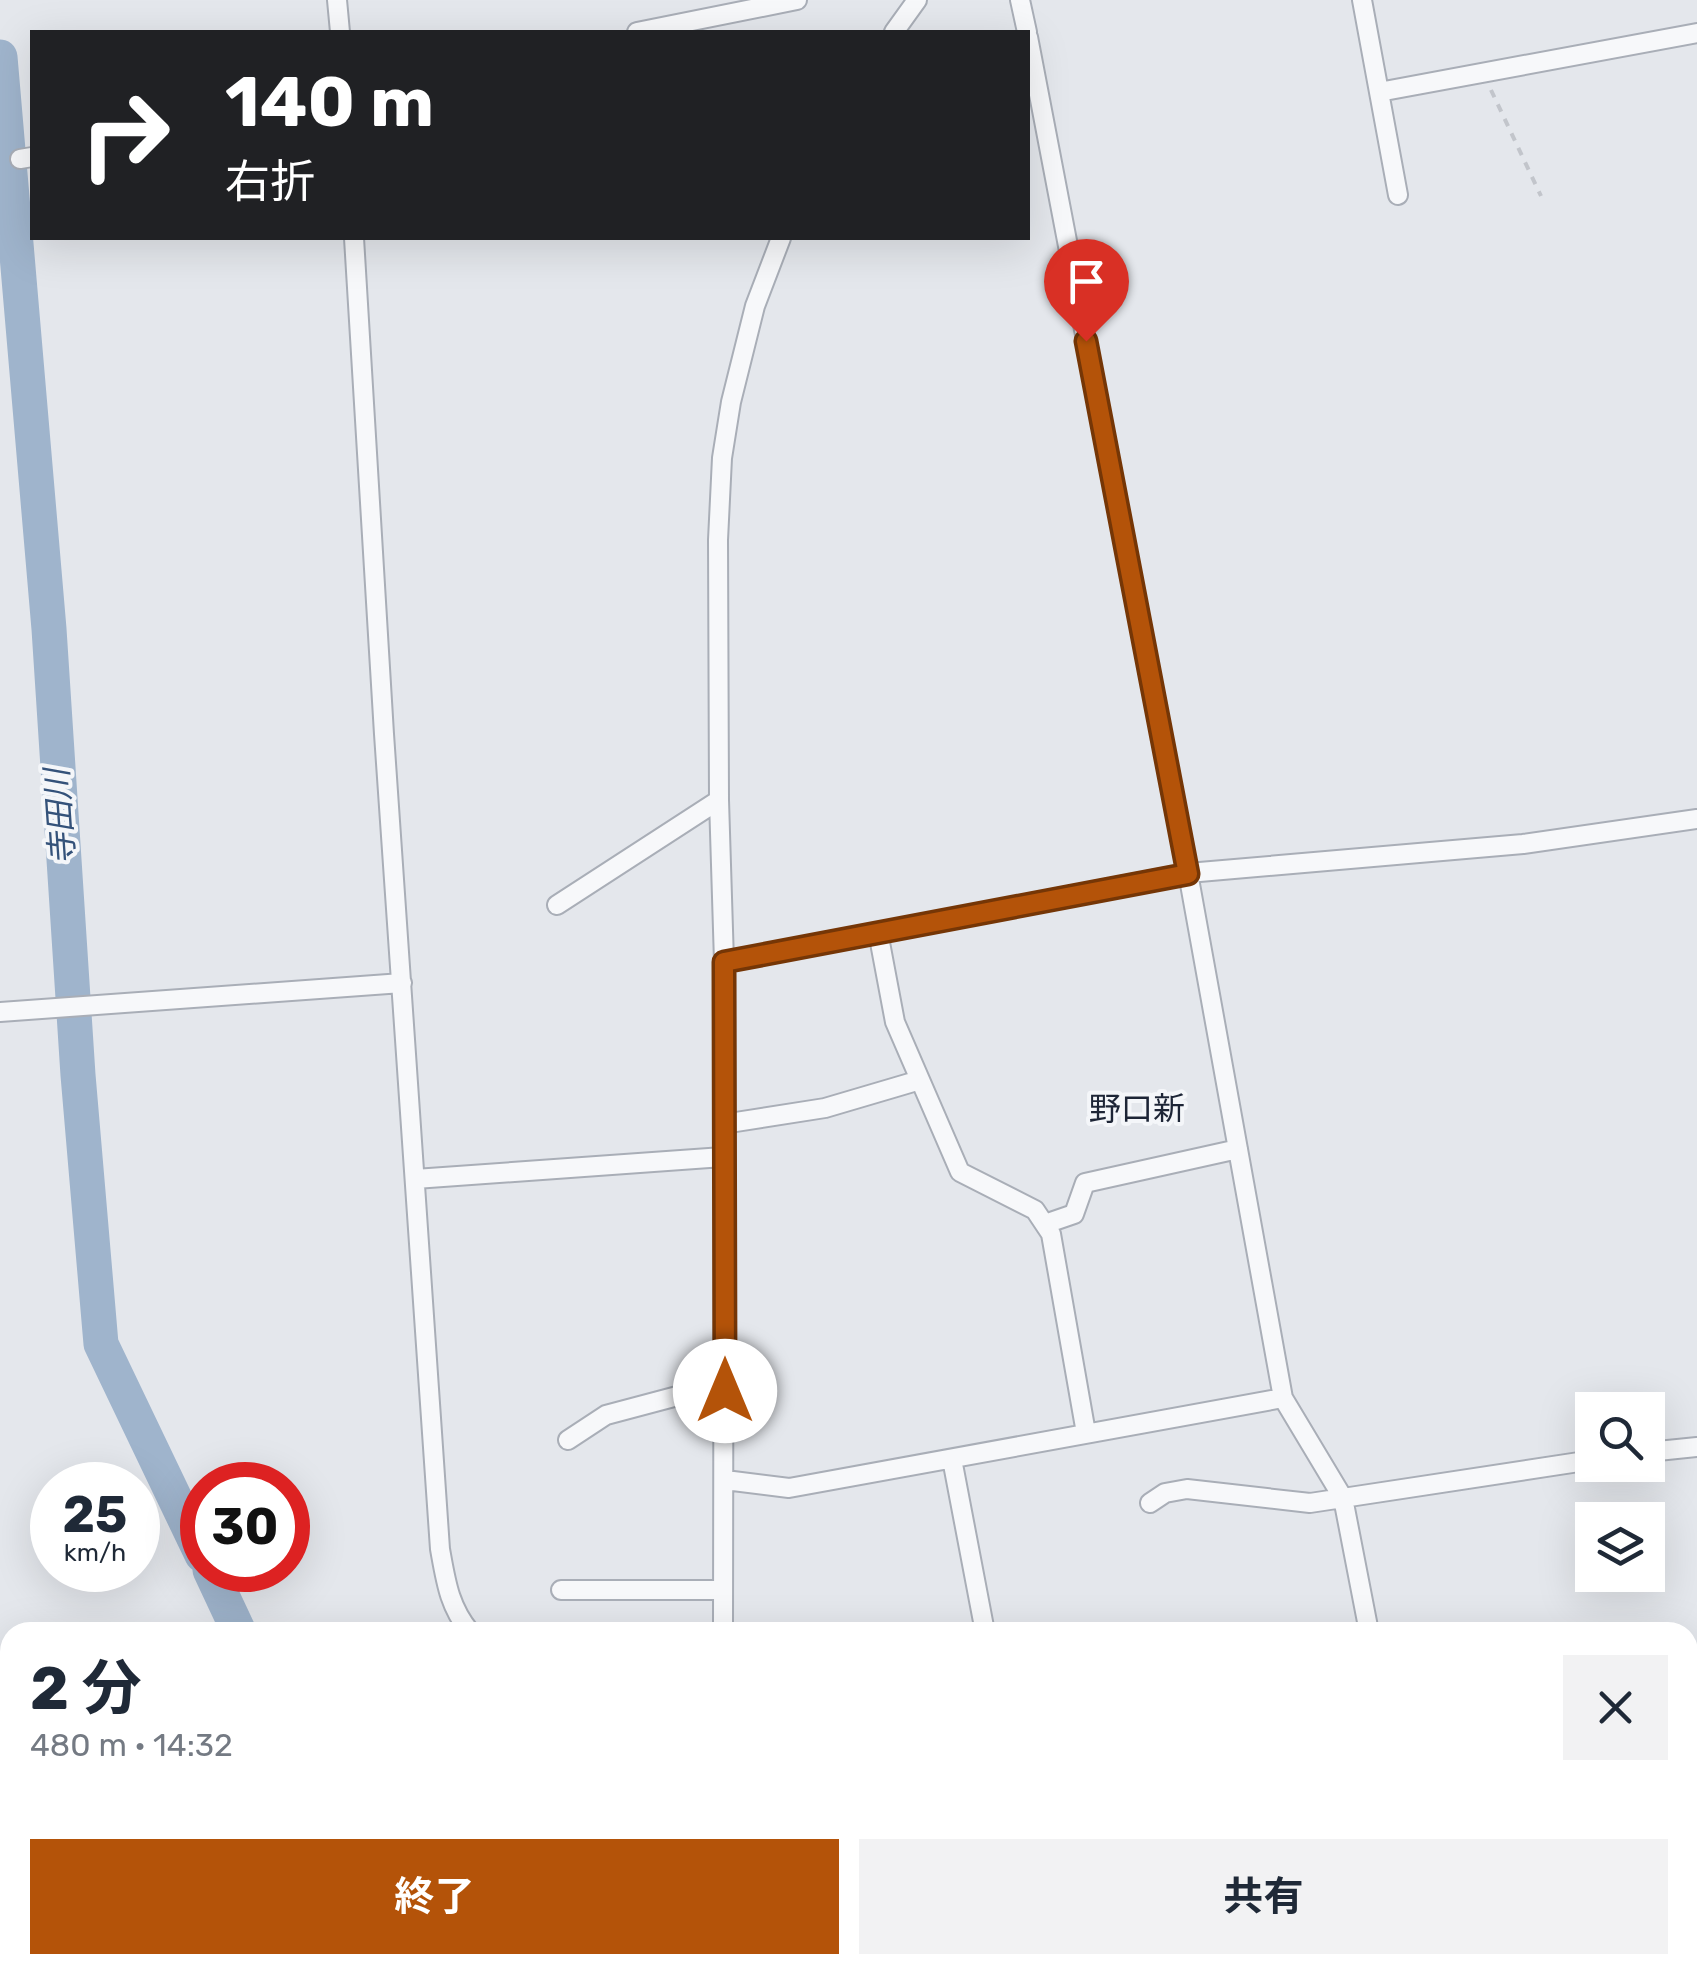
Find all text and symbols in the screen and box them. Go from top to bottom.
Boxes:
text: 140 m [225,61,434,144]
icon: right [60,70,190,200]
text: 右折 [225,155,315,208]
pin [1044,239,1129,342]
icon: arrive [1059,254,1114,309]
water label: 寺田川 [37,765,82,866]
district label: 野口新 [1089,1090,1185,1128]
position arrow [673,1339,777,1443]
map controls [1575,1392,1665,1592]
button: search [1575,1392,1665,1482]
speed limit sign: 30 [180,1462,310,1592]
text: 25 [63,1485,127,1545]
button: layers [1575,1502,1665,1592]
text: km/h [64,1538,126,1567]
text: 2 分 [30,1653,142,1724]
button: close [1563,1655,1668,1760]
text: 480 m · 14:32 [30,1726,233,1764]
button: 終了 [30,1839,839,1954]
button: 共有 [859,1839,1668,1954]

